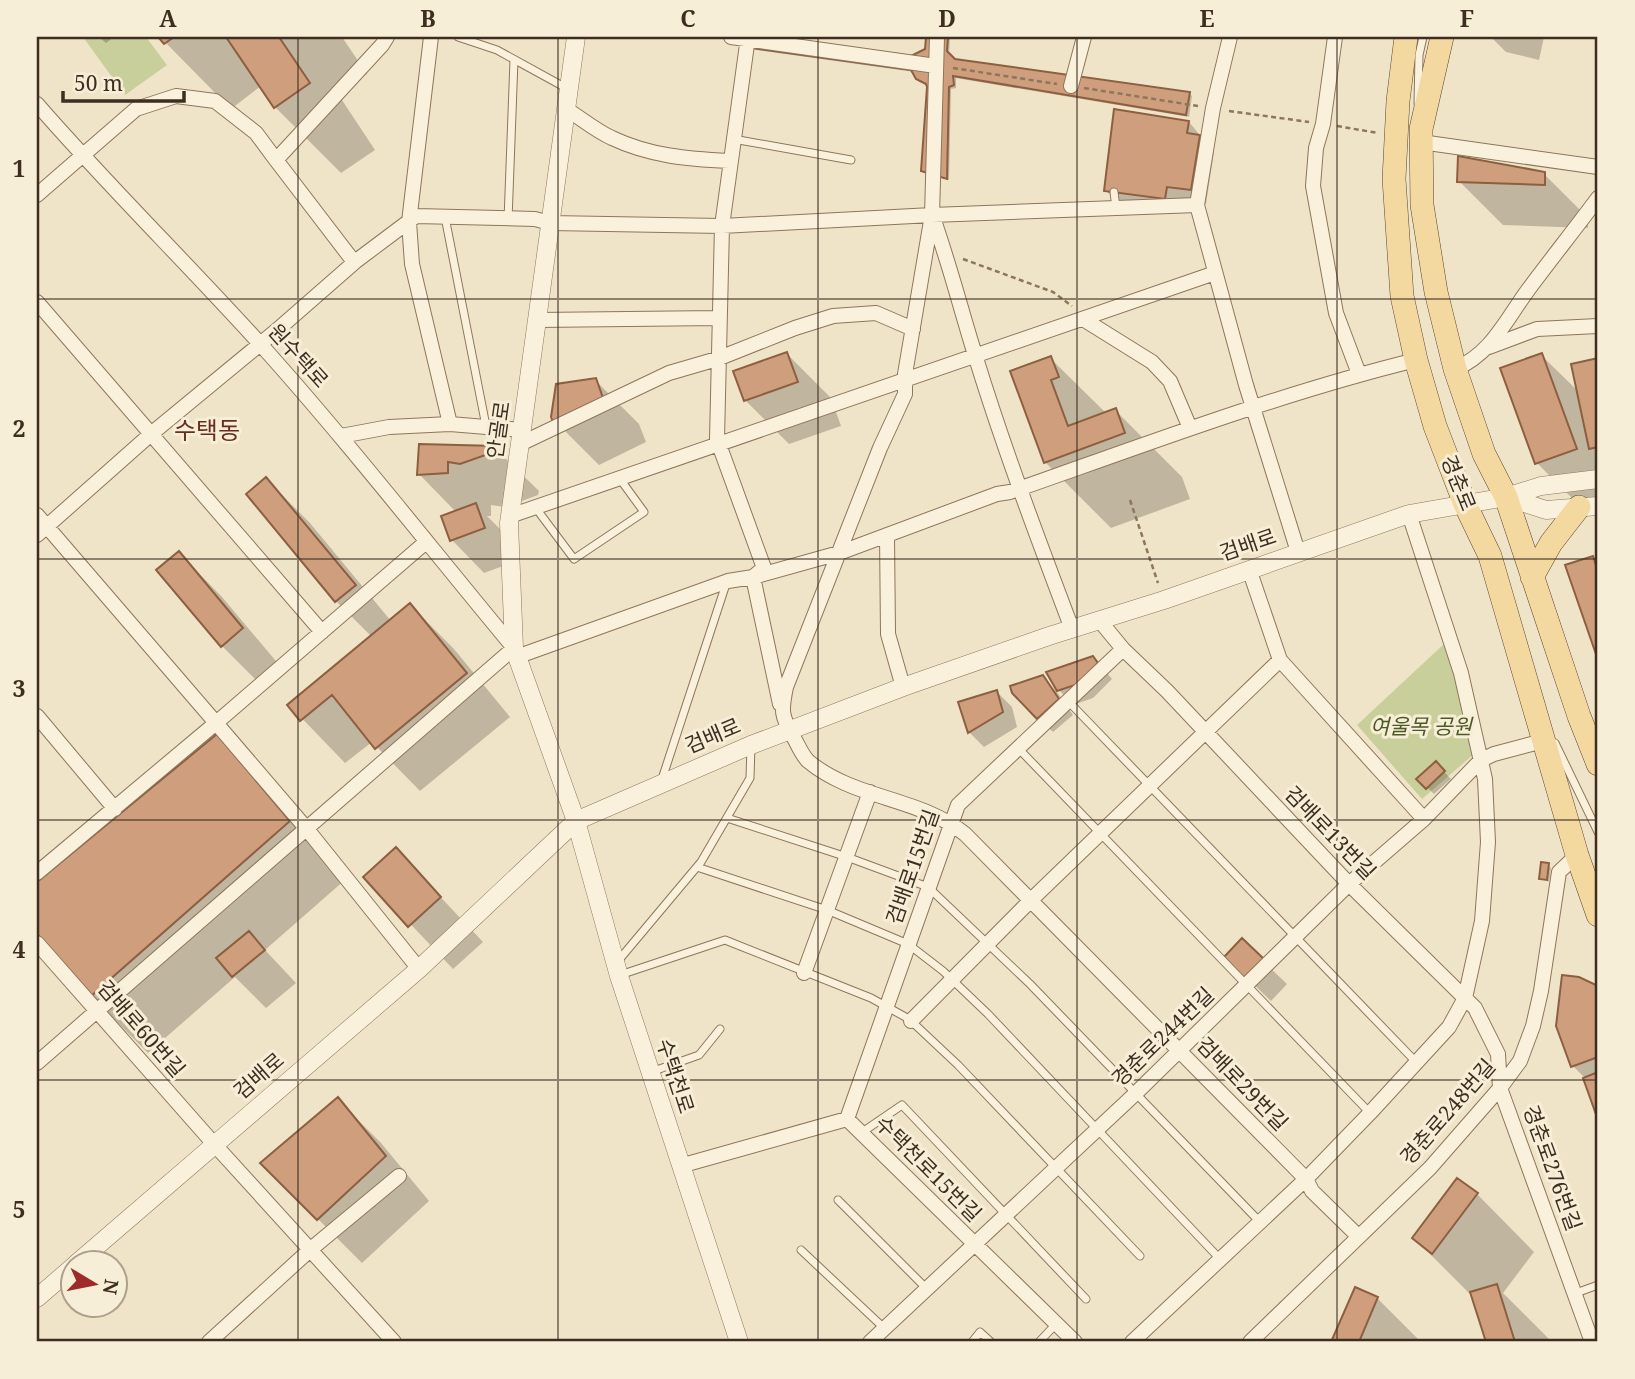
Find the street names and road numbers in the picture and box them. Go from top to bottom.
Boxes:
street label: 원수택로 [262,317,335,393]
street label: 안골로 [480,399,516,461]
street label: 경춘로 [1435,451,1483,515]
street label: 검배로 [1216,521,1280,567]
street label: 검배로 [680,711,745,759]
street label: 검배로13번길 [1279,779,1382,885]
street label: 검배로15번길 [879,805,945,928]
street label: 검배로60번길 [92,974,192,1083]
street label: 경춘로244번길 [1105,980,1219,1092]
street label: 검배로29번길 [1191,1030,1294,1136]
street label: 수택천로 [651,1035,701,1117]
street label: 검배로 [227,1046,289,1105]
street label: 경춘로248번길 [1393,1052,1501,1170]
street label: 경춘로276번길 [1517,1101,1589,1234]
street label: 수택천로15번길 [870,1109,988,1227]

